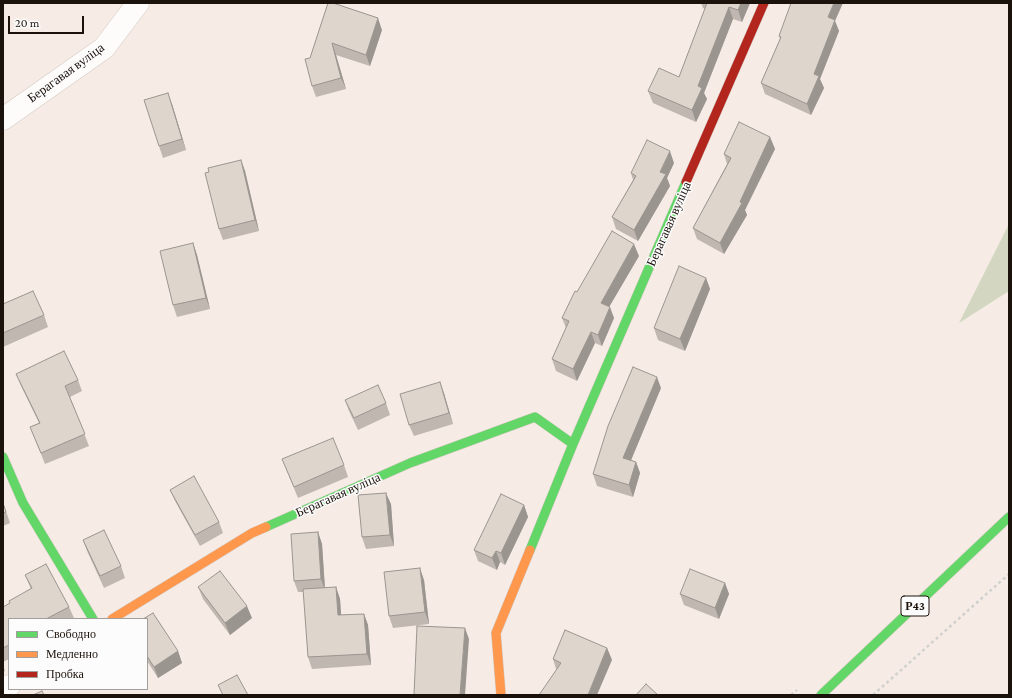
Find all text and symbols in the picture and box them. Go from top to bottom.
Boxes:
scale bar [10,8,86,34]
text: 20 m [15,16,39,30]
street label: Берагавая вуліца [25,40,107,106]
street label: Берагавая вуліца [643,179,695,269]
street label: Берагавая вуліца [293,469,383,521]
road number: Р43 [901,596,929,616]
legend [8,618,148,690]
text: Свободно [46,627,96,641]
text: Медленно [46,647,98,661]
text: Пробка [46,667,84,681]

